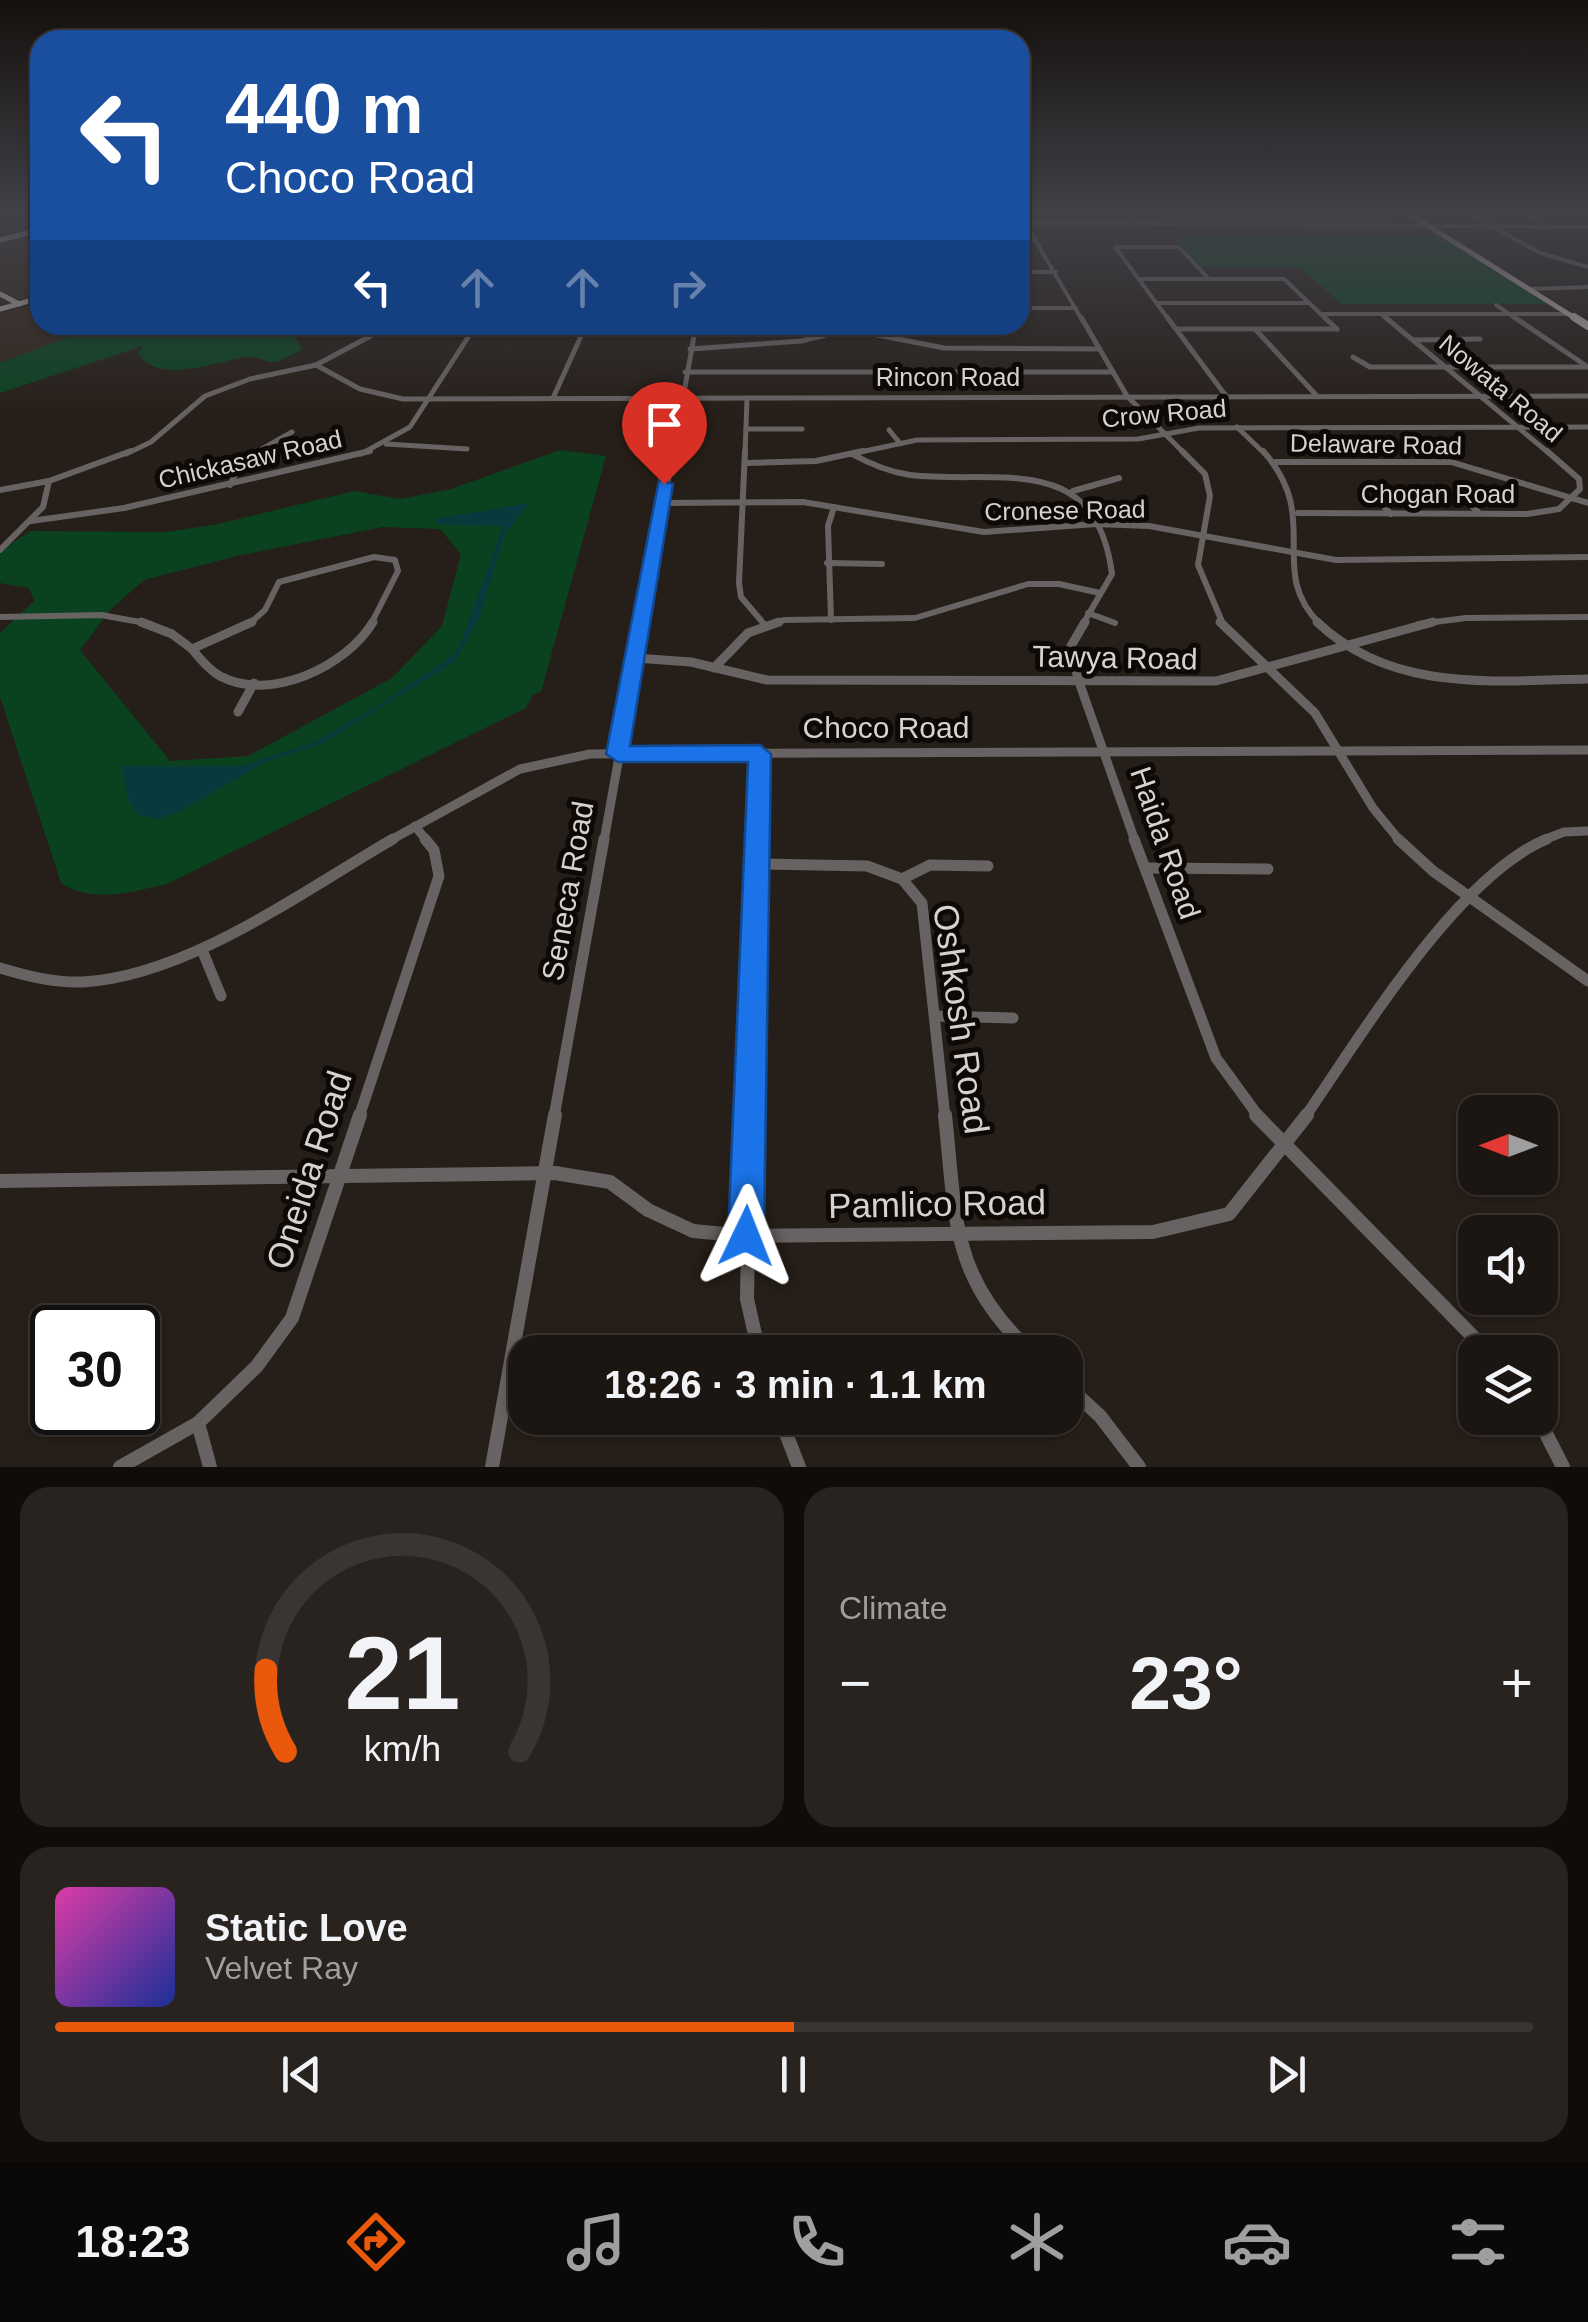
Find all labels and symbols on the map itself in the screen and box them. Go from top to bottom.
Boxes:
street label: Nowata Road [1434,329,1568,447]
street label: Rincon Road [876,363,1020,391]
pin [622,382,707,485]
street label: Crow Road [1100,394,1228,432]
street label: Chickasaw Road [155,424,345,494]
street label: Delaware Road [1290,428,1462,460]
street label: Chogan Road [1361,480,1515,508]
street label: Cronese Road [984,495,1146,525]
street label: Tawya Road [1032,640,1198,675]
street label: Choco Road [803,711,969,744]
street label: Haida Road [1124,763,1207,923]
street label: Seneca Road [535,799,600,983]
street label: Oshkosh Road [926,902,997,1136]
street label: Oneida Road [258,1066,359,1274]
north arrow [1458,1095,1558,1195]
street label: Pamlico Road [828,1182,1046,1225]
position arrow [694,1184,798,1288]
speed limit sign: 30 [30,1305,160,1435]

